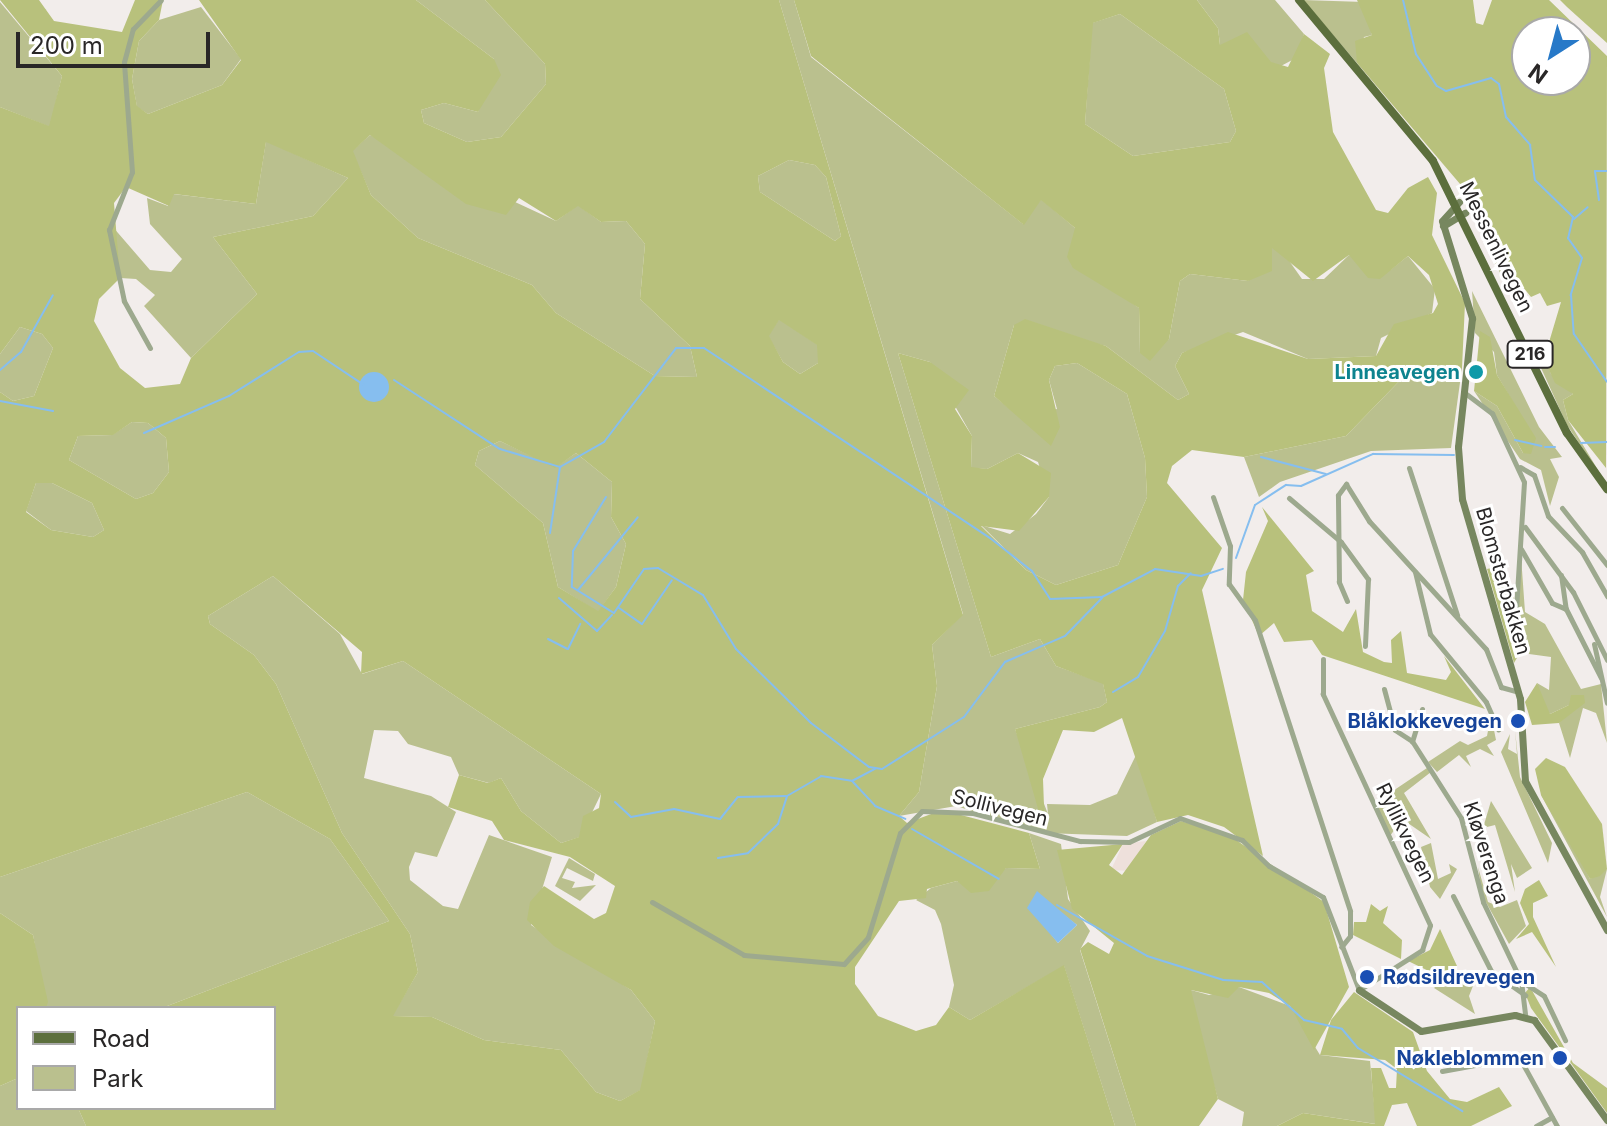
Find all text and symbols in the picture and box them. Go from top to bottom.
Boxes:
scale bar [20,16,214,66]
north arrow [1511,16,1591,96]
text: 200 m [30,31,103,60]
text: N [1524,58,1552,89]
street label: Messenlivegen [1454,178,1538,316]
road number: 216 [1506,340,1554,368]
place label: Linneavegen [1334,360,1460,384]
marker: Linneavegen [1467,363,1485,381]
street label: Blomsterbakken [1470,504,1536,658]
place label: Blåklokkevegen [1348,709,1502,733]
marker: Blåklokkevegen [1509,712,1527,730]
street label: Ryllikvegen [1371,779,1439,887]
street label: Sollivegen [950,785,1050,831]
street label: Kløverenga [1458,799,1514,907]
place label: Rødsildrevegen [1383,965,1535,989]
marker: Rødsildrevegen [1358,968,1376,986]
legend [16,1006,276,1110]
text: Road [92,1024,150,1053]
place label: Nøkleblommen [1396,1046,1544,1070]
marker: Nøkleblommen [1551,1049,1569,1067]
text: Park [92,1064,143,1093]

